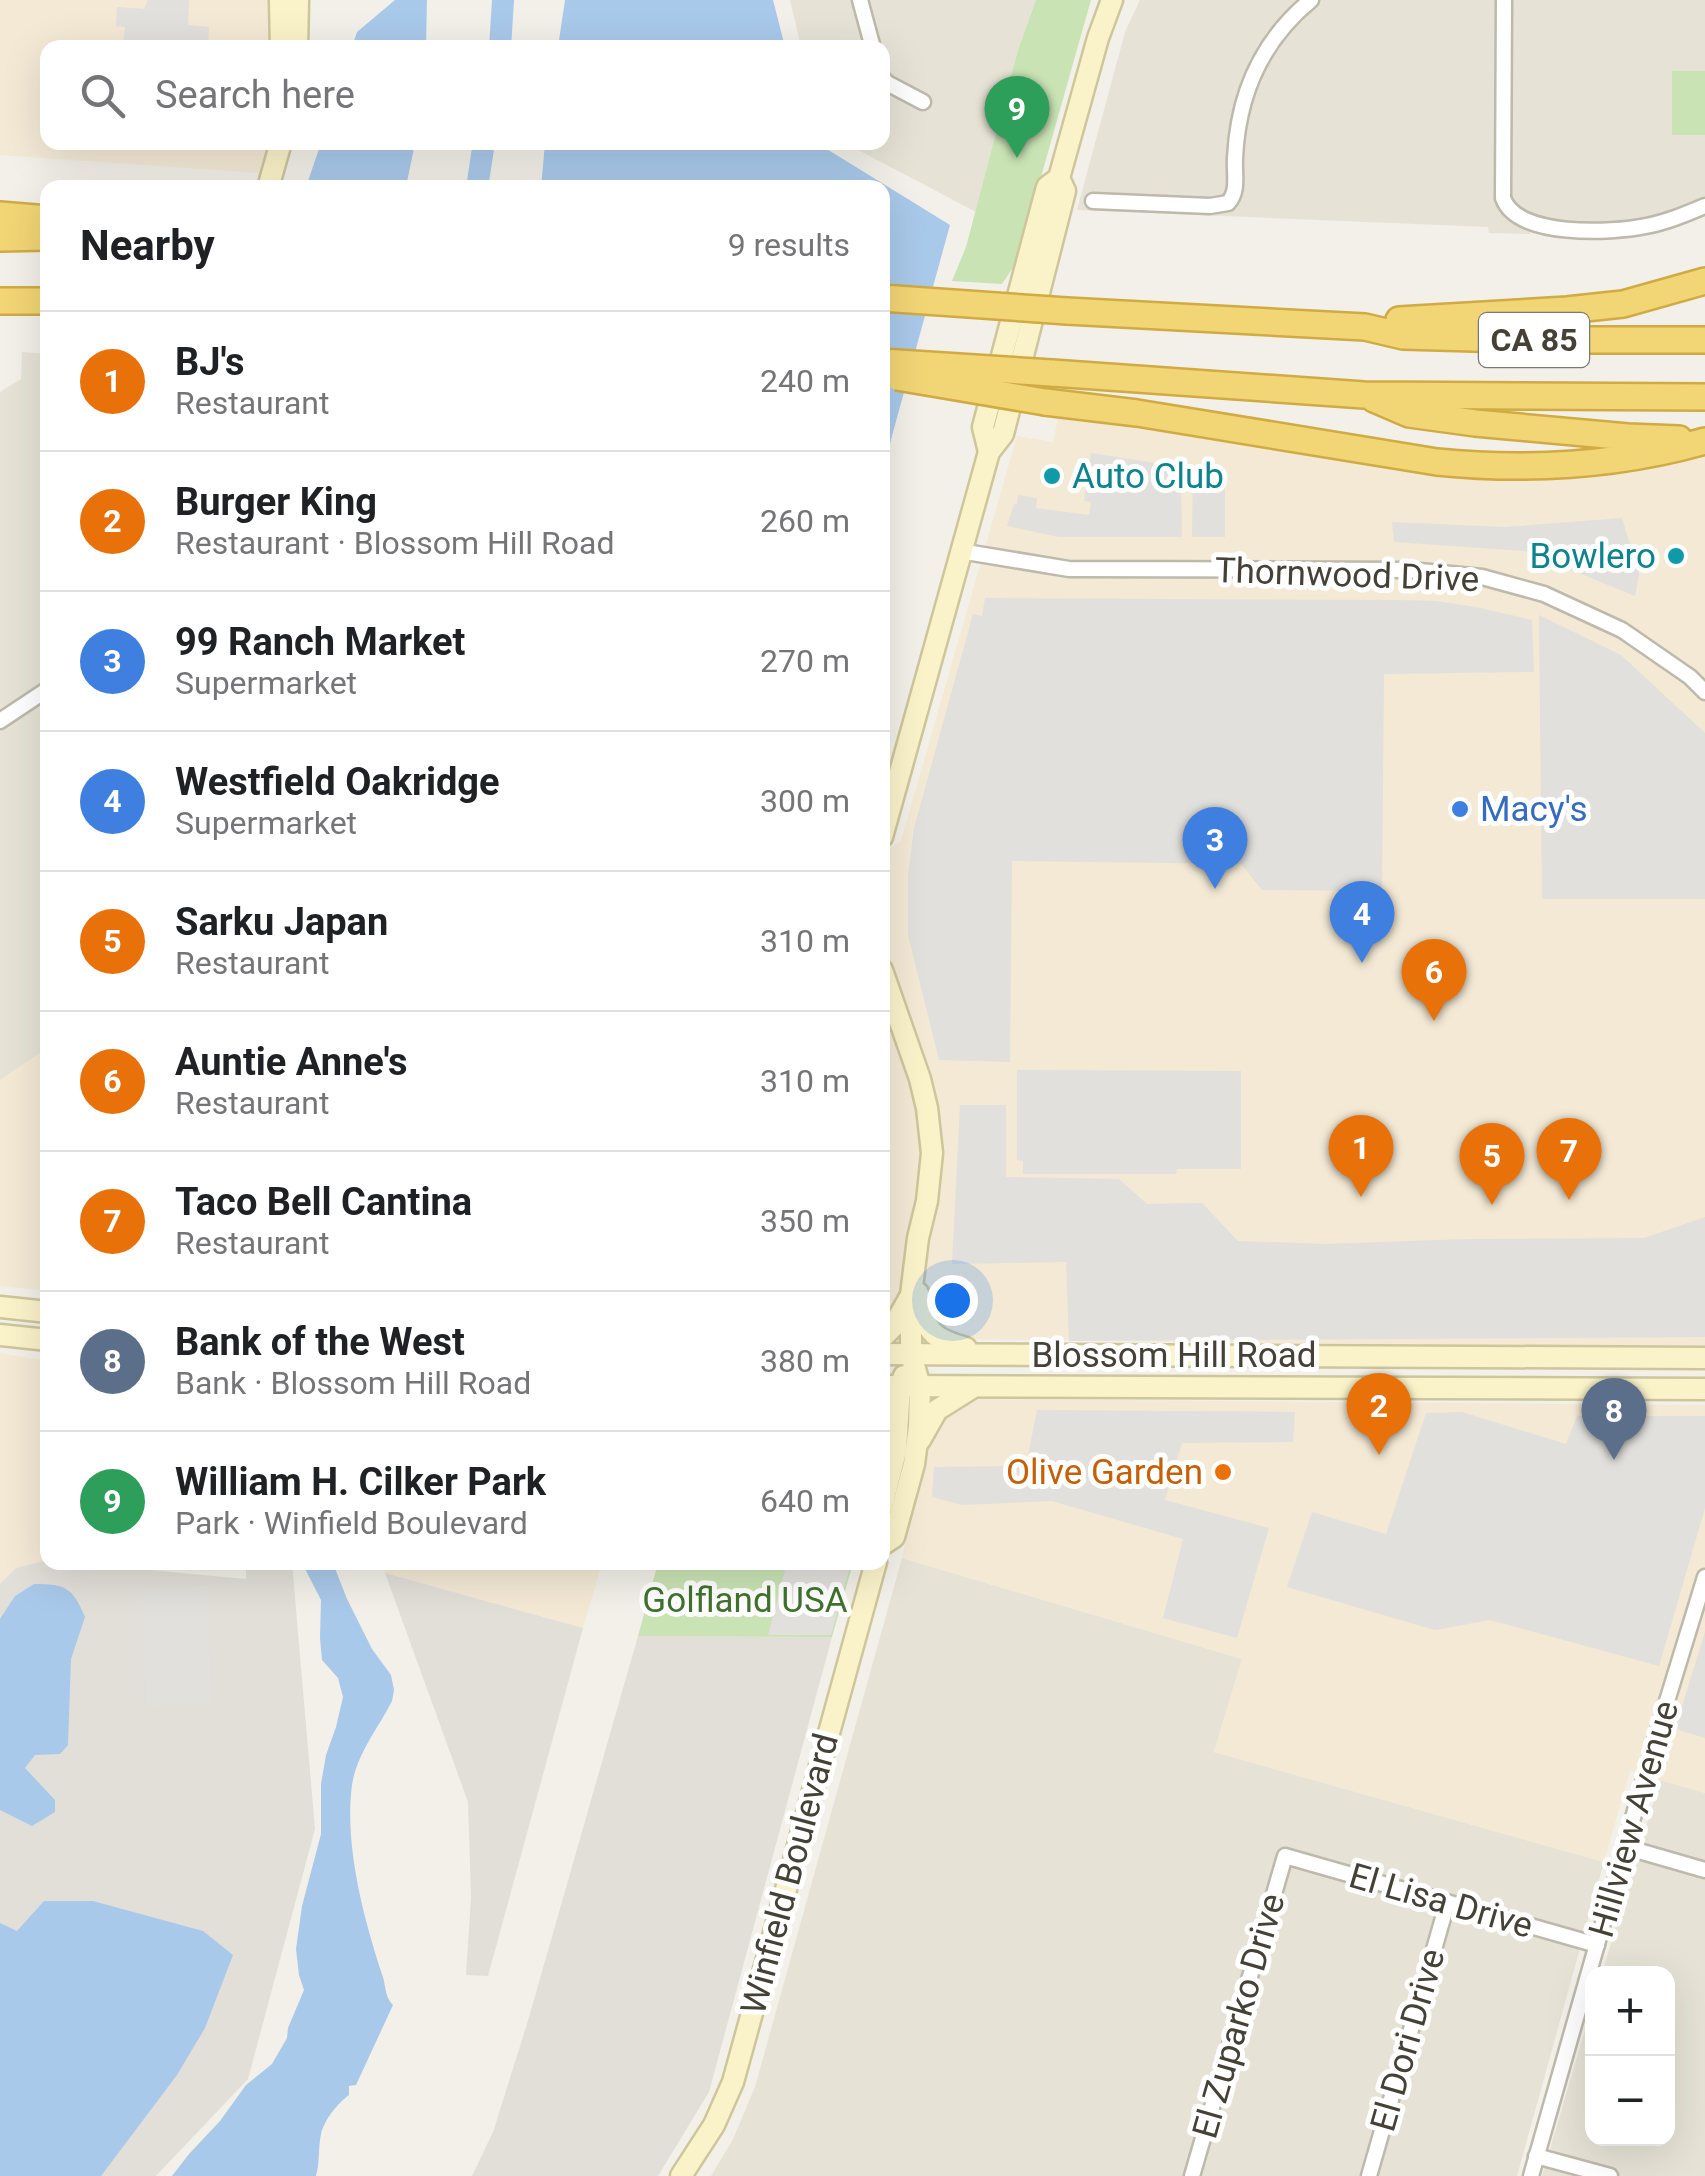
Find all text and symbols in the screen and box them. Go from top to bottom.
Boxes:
search box [40,40,890,150]
icon: search [75,68,130,123]
text: Search here [155,73,355,117]
pin: 9 [984,76,1050,158]
text: Nearby [80,221,215,270]
text: 9 results [728,226,850,264]
road number: CA 85 [1479,313,1589,367]
text: BJ's [175,340,245,384]
text: 1 [103,362,122,400]
text: 240 m [760,362,850,400]
text: Restaurant [175,384,329,422]
place label: Auto Club [1072,456,1224,497]
marker: Auto Club [1041,465,1063,487]
text: Burger King [175,480,377,524]
text: 2 [103,502,122,540]
text: 260 m [760,502,850,540]
text: Restaurant · Blossom Hill Road [175,524,615,562]
place label: Bowlero [1529,536,1656,577]
marker: Bowlero [1665,545,1687,567]
street label: Thornwood Drive [1214,550,1480,600]
text: 99 Ranch Market [175,620,465,664]
text: 3 [103,642,122,680]
text: 270 m [760,642,850,680]
text: Supermarket [175,664,357,702]
text: Westfield Oakridge [175,760,500,804]
text: 4 [103,782,122,820]
text: 300 m [760,782,850,820]
place label: Macy's [1480,789,1588,830]
marker: Macy's [1449,798,1471,820]
text: Supermarket [175,804,357,842]
pin: 3 [1182,806,1248,889]
pin: 4 [1330,880,1394,963]
text: Sarku Japan [175,900,388,944]
text: 5 [103,922,122,960]
text: 310 m [760,922,850,960]
pin: 6 [1402,938,1466,1021]
text: Restaurant [175,944,329,982]
text: Auntie Anne's [175,1040,408,1084]
text: 6 [103,1062,122,1100]
text: 310 m [760,1062,850,1100]
text: Restaurant [175,1084,329,1122]
pin: 1 [1328,1114,1394,1197]
pin: 7 [1536,1118,1602,1200]
pin: 5 [1460,1122,1524,1205]
text: Taco Bell Cantina [175,1180,472,1224]
text: 7 [103,1202,122,1240]
text: 350 m [760,1202,850,1240]
text: Restaurant [175,1224,329,1262]
your location [927,1275,978,1326]
text: Bank of the West [175,1320,465,1364]
street label: Blossom Hill Road [1031,1335,1317,1376]
text: 8 [103,1342,122,1380]
text: 380 m [760,1342,850,1380]
text: Bank · Blossom Hill Road [175,1364,531,1402]
pin: 2 [1346,1372,1412,1455]
pin: 8 [1582,1378,1646,1460]
place label: Olive Garden [1006,1452,1203,1493]
text: William H. Cilker Park [175,1460,546,1504]
marker: Olive Garden [1212,1461,1234,1483]
text: 9 [103,1482,122,1520]
text: 640 m [760,1482,850,1520]
text: Park · Winfield Boulevard [175,1504,528,1542]
park label: Golfland USA [642,1580,848,1621]
street label: Hillview Avenue [1581,1696,1687,1942]
street label: Winfield Boulevard [733,1729,847,2019]
street label: El Lisa Drive [1345,1855,1537,1947]
street label: El Zuparko Drive [1184,1889,1294,2143]
street label: El Dori Drive [1362,1944,1454,2136]
map controls [1585,1966,1675,2146]
button: + [1585,1966,1675,2056]
button: − [1585,2056,1675,2146]

